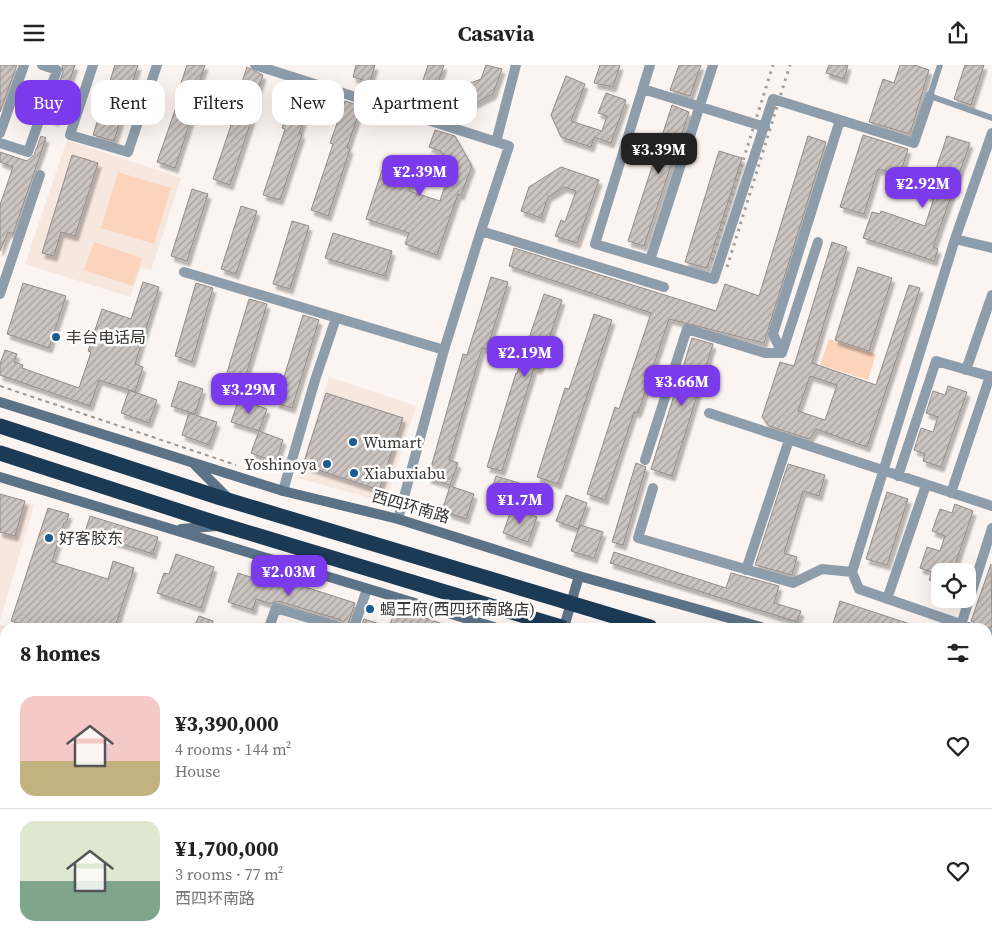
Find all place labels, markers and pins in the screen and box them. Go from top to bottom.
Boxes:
pin: ¥3.39M [618,133,700,175]
pin: ¥2.39M [379,155,461,197]
pin: ¥2.92M [882,167,964,209]
place label: 丰台电话局 [66,326,146,348]
marker: 丰台电话局 [50,331,62,343]
pin: ¥2.19M [484,335,566,378]
pin: ¥3.66M [641,365,723,407]
pin: ¥3.29M [208,373,290,415]
place label: Wumart [363,431,422,453]
marker: Wumart [347,436,359,448]
place label: Yoshinoya [244,453,318,475]
marker: Yoshinoya [321,458,333,470]
place label: Xiabuxiabu [364,462,445,484]
marker: Xiabuxiabu [348,467,360,479]
pin: ¥1.7M [485,483,555,525]
place label: 好客胶东 [59,527,123,549]
marker: 好客胶东 [43,532,55,544]
pin: ¥2.03M [248,555,330,597]
place label: 蝎王府(西四环南路店) [380,598,535,620]
marker: 蝎王府(西四环南路店) [364,603,376,615]

